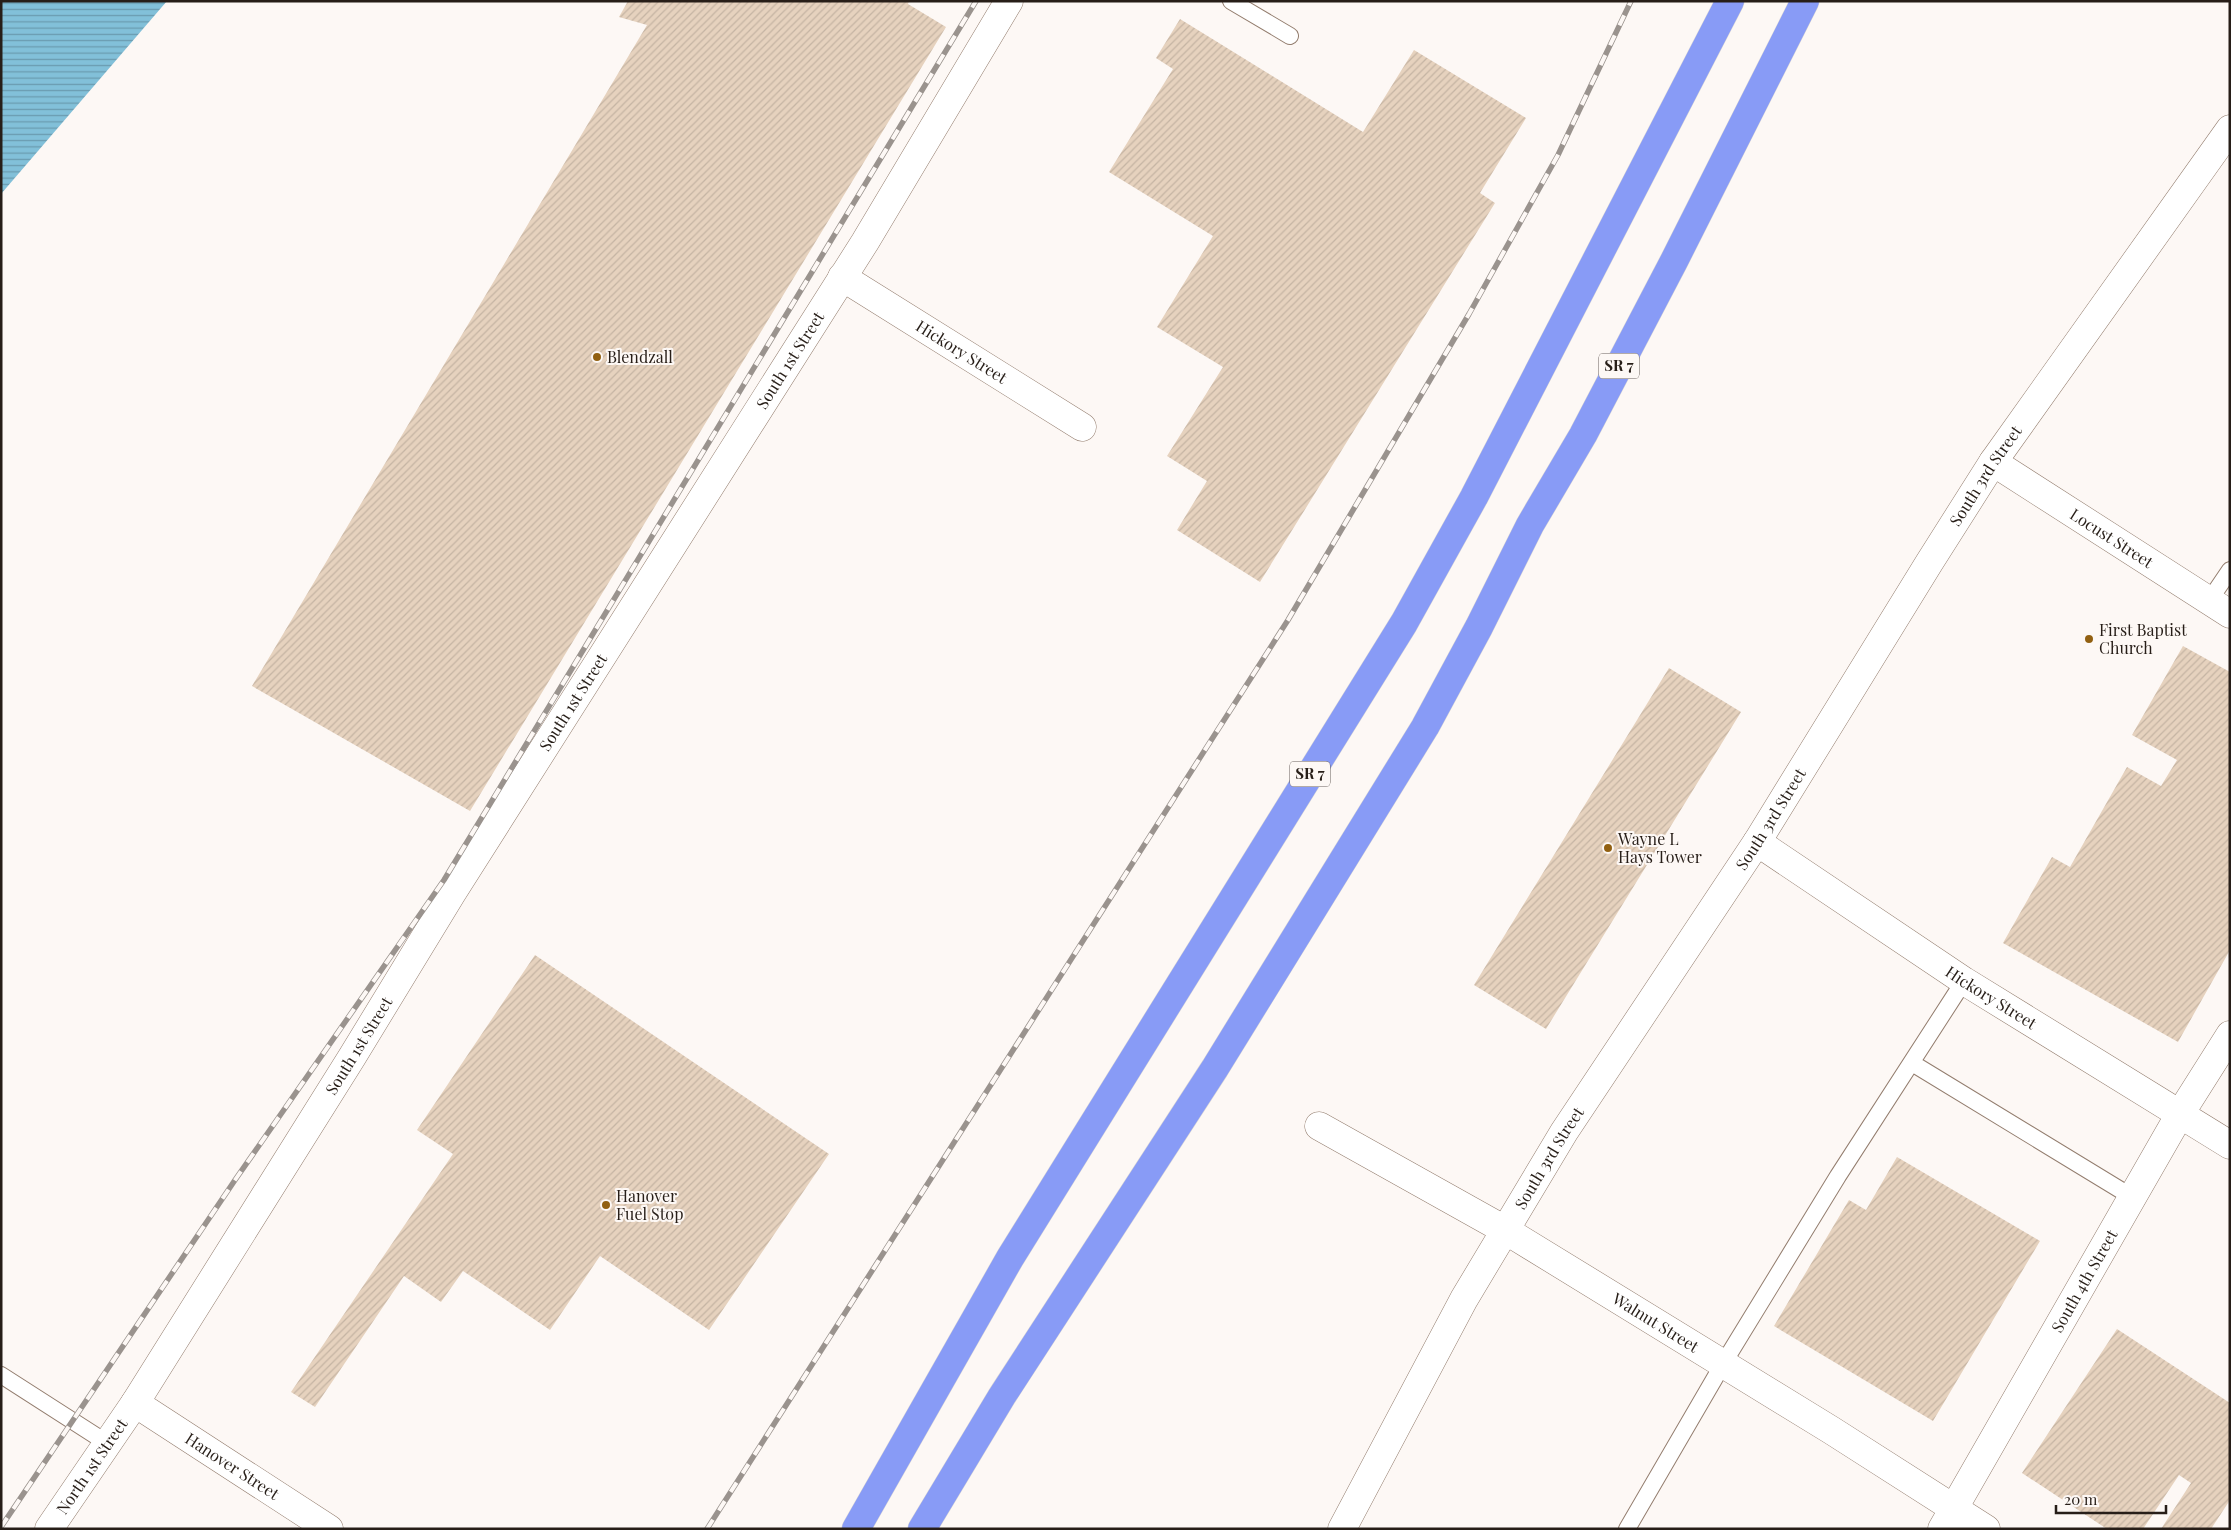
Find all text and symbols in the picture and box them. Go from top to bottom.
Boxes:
street label: South 1st Street [751,307,828,413]
street label: Hickory Street [912,315,1012,388]
place label: Blendzall [607,346,673,367]
marker: Blendzall [591,351,603,363]
road number: SR 7 [1599,354,1639,378]
street label: South 3rd Street [1944,421,2026,530]
street label: Locust Street [2066,503,2158,572]
place label: First Baptist Church [2099,619,2187,658]
marker: First Baptist Church [2083,633,2095,645]
street label: South 1st Street [534,649,611,755]
road number: SR 7 [1290,762,1330,786]
street label: South 3rd Street [1730,764,1810,874]
place label: Wayne L Hays Tower [1617,828,1702,867]
marker: Wayne L Hays Tower [1602,842,1614,854]
street label: Hickory Street [1942,961,2041,1033]
street label: South 1st Street [320,992,396,1098]
street label: South 3rd Street [1509,1102,1588,1213]
place label: Hanover Fuel Stop [616,1185,683,1224]
marker: Hanover Fuel Stop [600,1199,612,1211]
street label: South 4th Street [2046,1225,2122,1336]
street label: Walnut Street [1608,1287,1703,1357]
street label: North 1st Street [51,1414,132,1518]
street label: Hanover Street [182,1428,284,1504]
scale bar [2056,1482,2166,1514]
text: 20 m [2064,1489,2098,1509]

